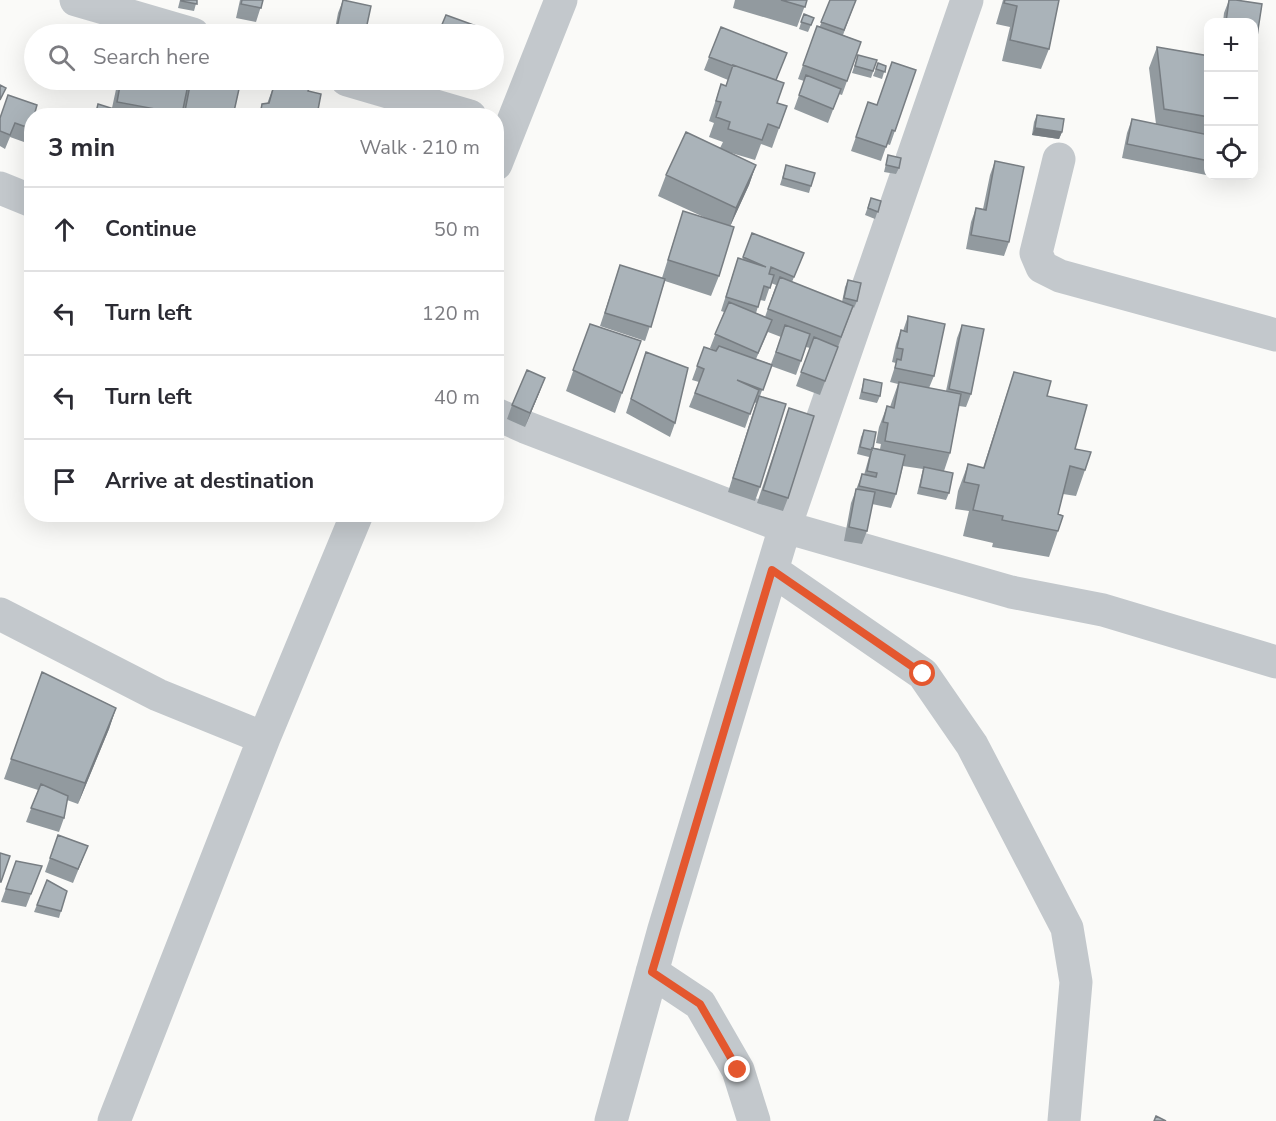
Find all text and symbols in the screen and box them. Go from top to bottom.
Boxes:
map controls [1204,18,1258,180]
button: + [1204,18,1258,72]
search box [24,24,504,90]
icon: search [45,41,78,74]
text: Search here [93,42,210,72]
button: − [1204,72,1258,126]
button: locate [1204,126,1258,180]
text: 3 min [48,130,115,165]
text: Walk · 210 m [360,134,480,161]
icon: ahead [48,213,81,246]
text: Continue [105,214,196,244]
text: 50 m [434,216,480,243]
icon: left [48,297,81,330]
text: Turn left [105,298,192,328]
text: 120 m [422,300,480,327]
icon: left [48,381,81,414]
text: Turn left [105,382,192,412]
text: 40 m [434,384,480,411]
icon: arrive [48,465,81,498]
text: Arrive at destination [105,466,314,496]
route start [909,660,935,686]
route end [724,1056,750,1082]

